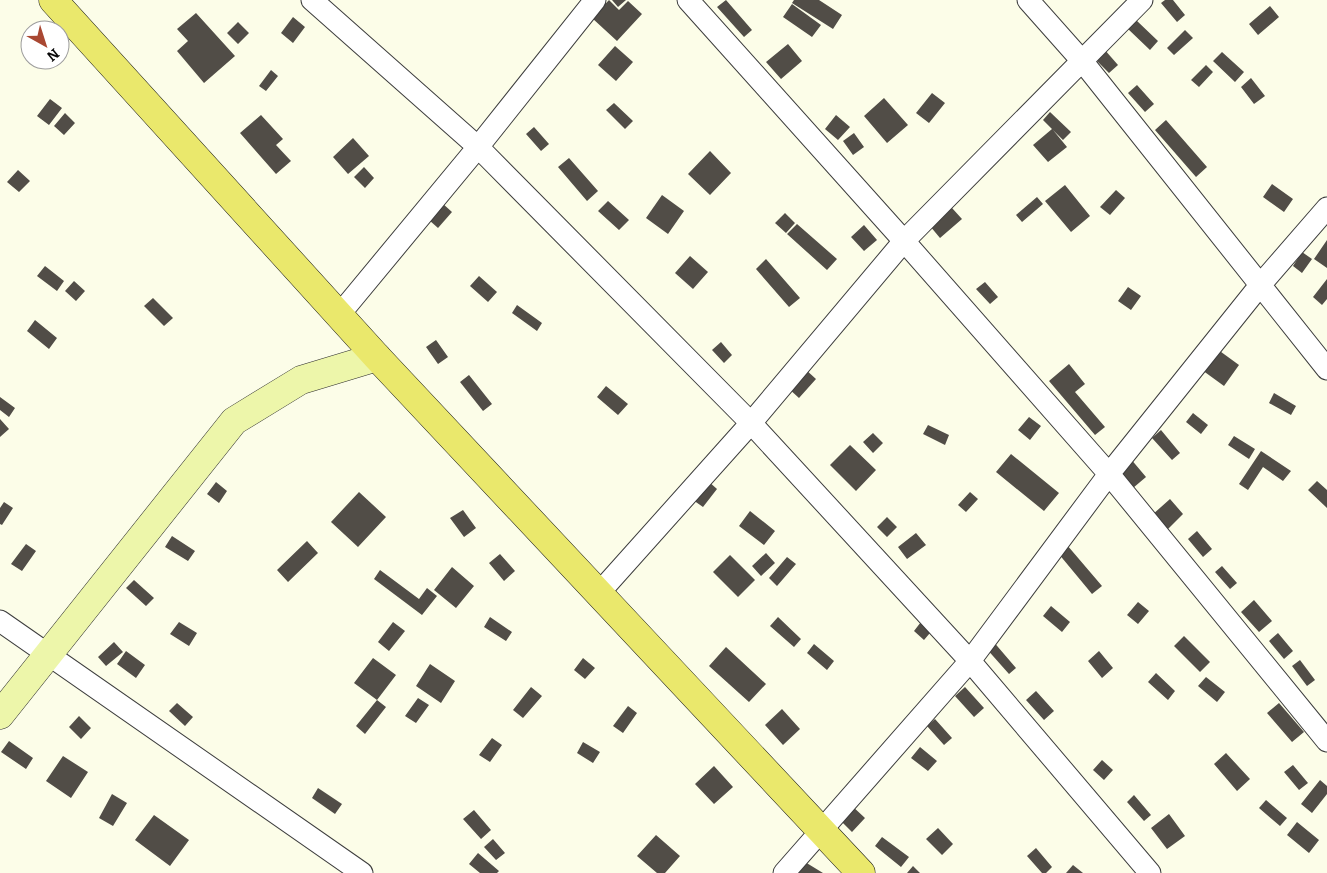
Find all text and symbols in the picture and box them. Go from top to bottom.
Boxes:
north arrow [20,20,70,70]
text: N [43,45,62,65]

